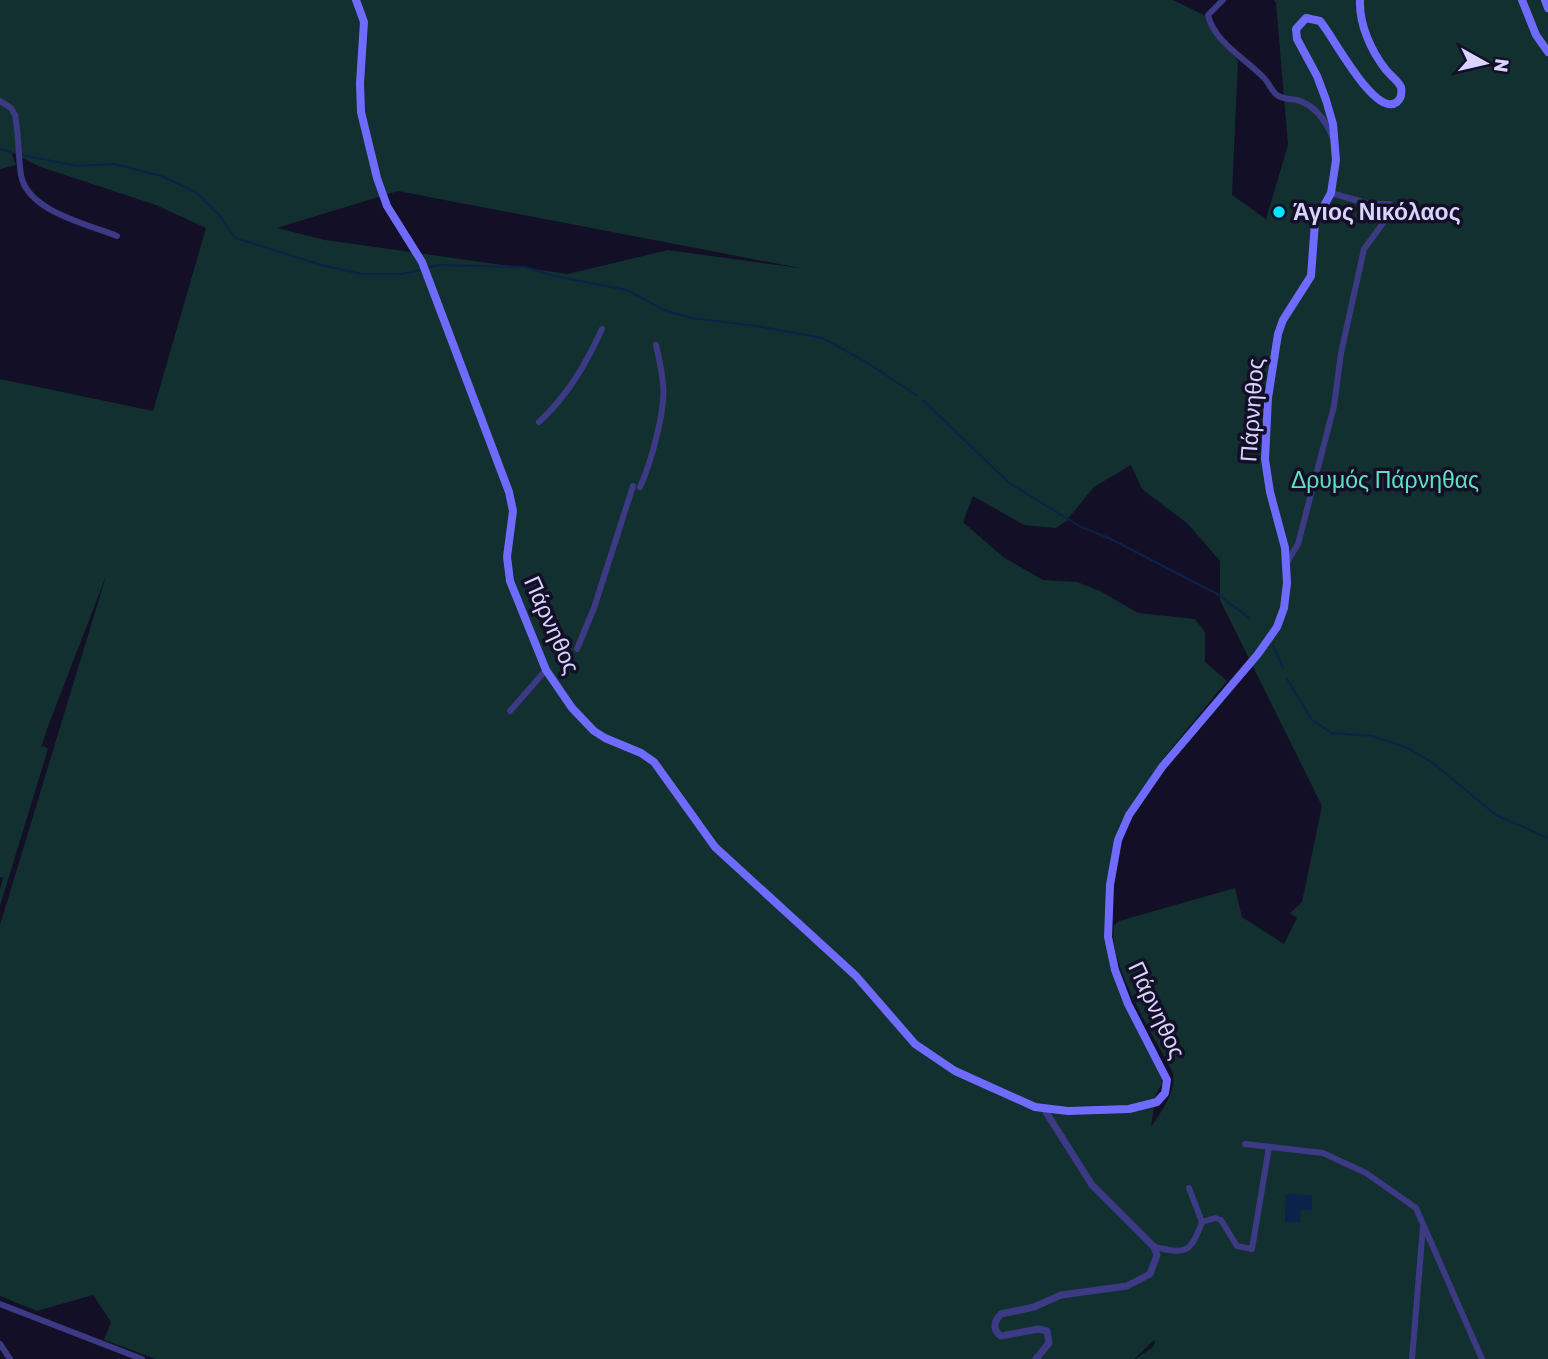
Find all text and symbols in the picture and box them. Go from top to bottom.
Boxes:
north arrow [1450,28,1520,98]
text: N [1489,57,1514,74]
place label: Άγιος Νικόλαος [1293,198,1461,226]
marker: Άγιος Νικόλαος [1271,204,1287,220]
street label: Πάρνηθος [1234,357,1270,463]
park label: Δρυμός Πάρνηθας [1291,466,1479,494]
street label: Πάρνηθος [518,572,586,678]
street label: Πάρνηθος [1122,957,1192,1063]

